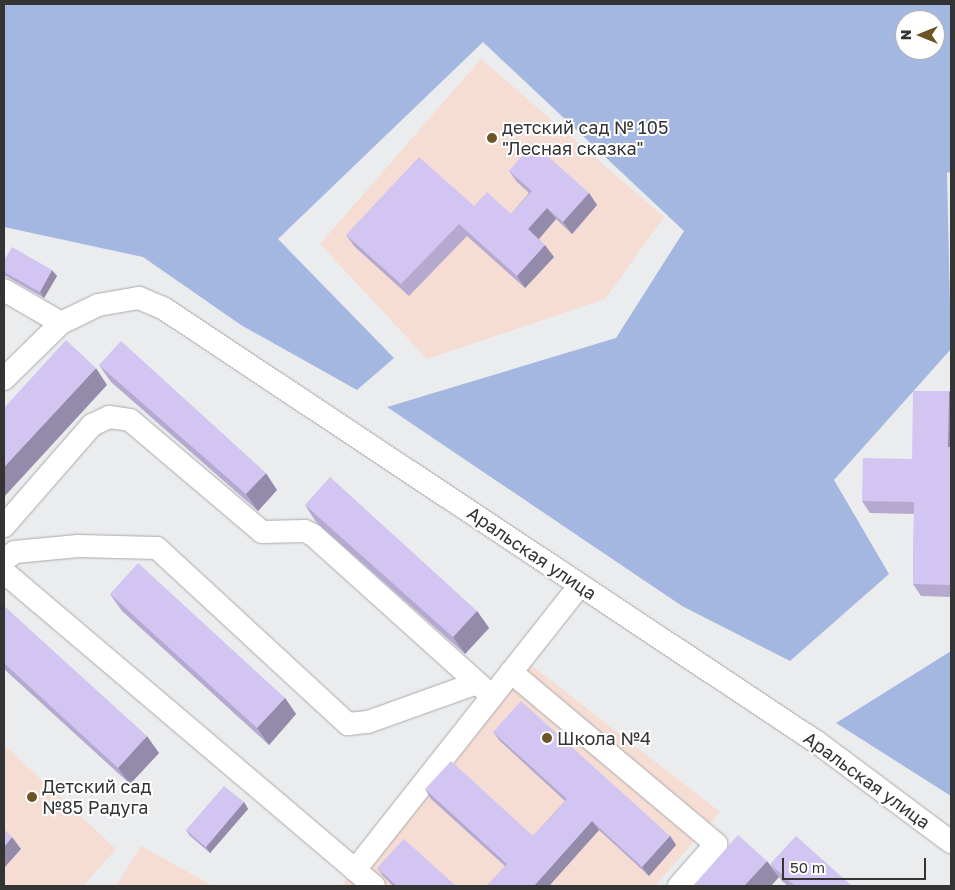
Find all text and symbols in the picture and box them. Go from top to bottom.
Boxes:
north arrow [895,10,945,60]
text: N [897,30,914,40]
place label: детский сад № 105 "Лесная сказка" [502,117,668,160]
marker: детский сад № 105 "Лесная сказка" [486,132,498,144]
street label: Аральская улица [463,502,601,604]
place label: Школа №4 [557,727,651,749]
street label: Аральская улица [800,727,934,833]
marker: Школа №4 [541,732,553,744]
place label: Детский сад №85 Радуга [42,776,151,819]
marker: Детский сад №85 Радуга [26,791,38,803]
scale bar [785,848,929,880]
text: 50 m [790,858,825,876]

